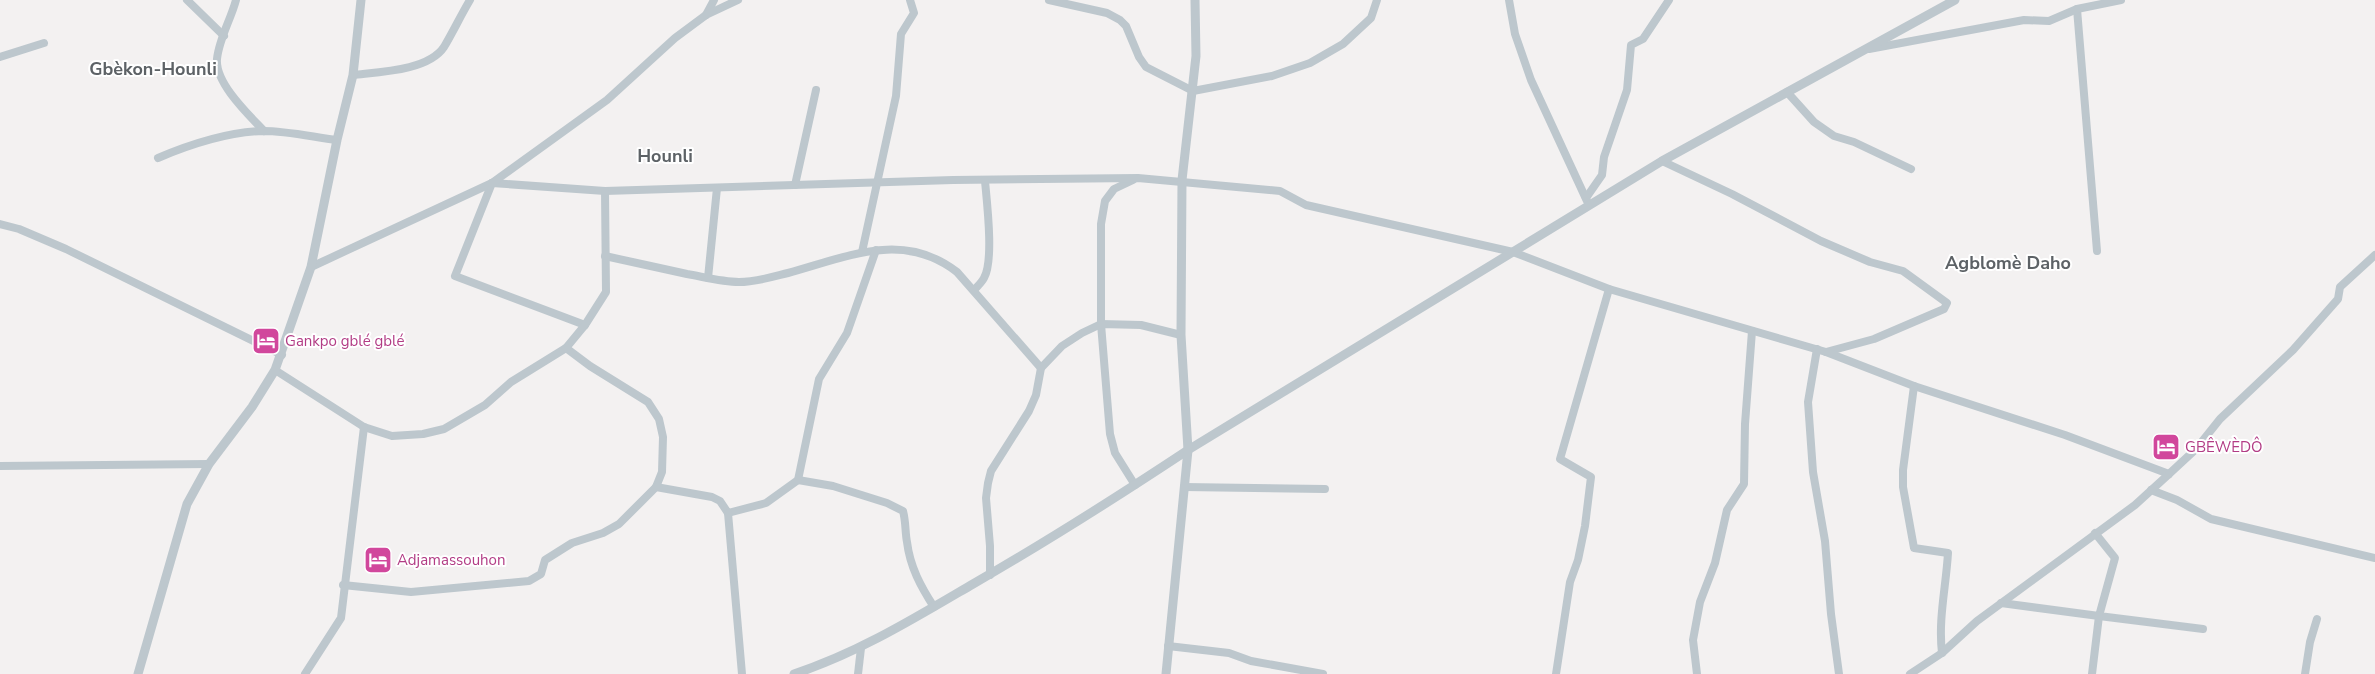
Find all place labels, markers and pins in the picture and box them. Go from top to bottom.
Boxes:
hotel icon: Gankpo gblé gblé [251,326,281,356]
place label: Gankpo gblé gblé [285,331,404,351]
hotel icon: GBÊWÈDÔ [2151,432,2181,462]
place label: GBÊWÈDÔ [2185,436,2263,457]
hotel icon: Adjamassouhon [363,545,393,575]
place label: Adjamassouhon [397,550,505,570]

